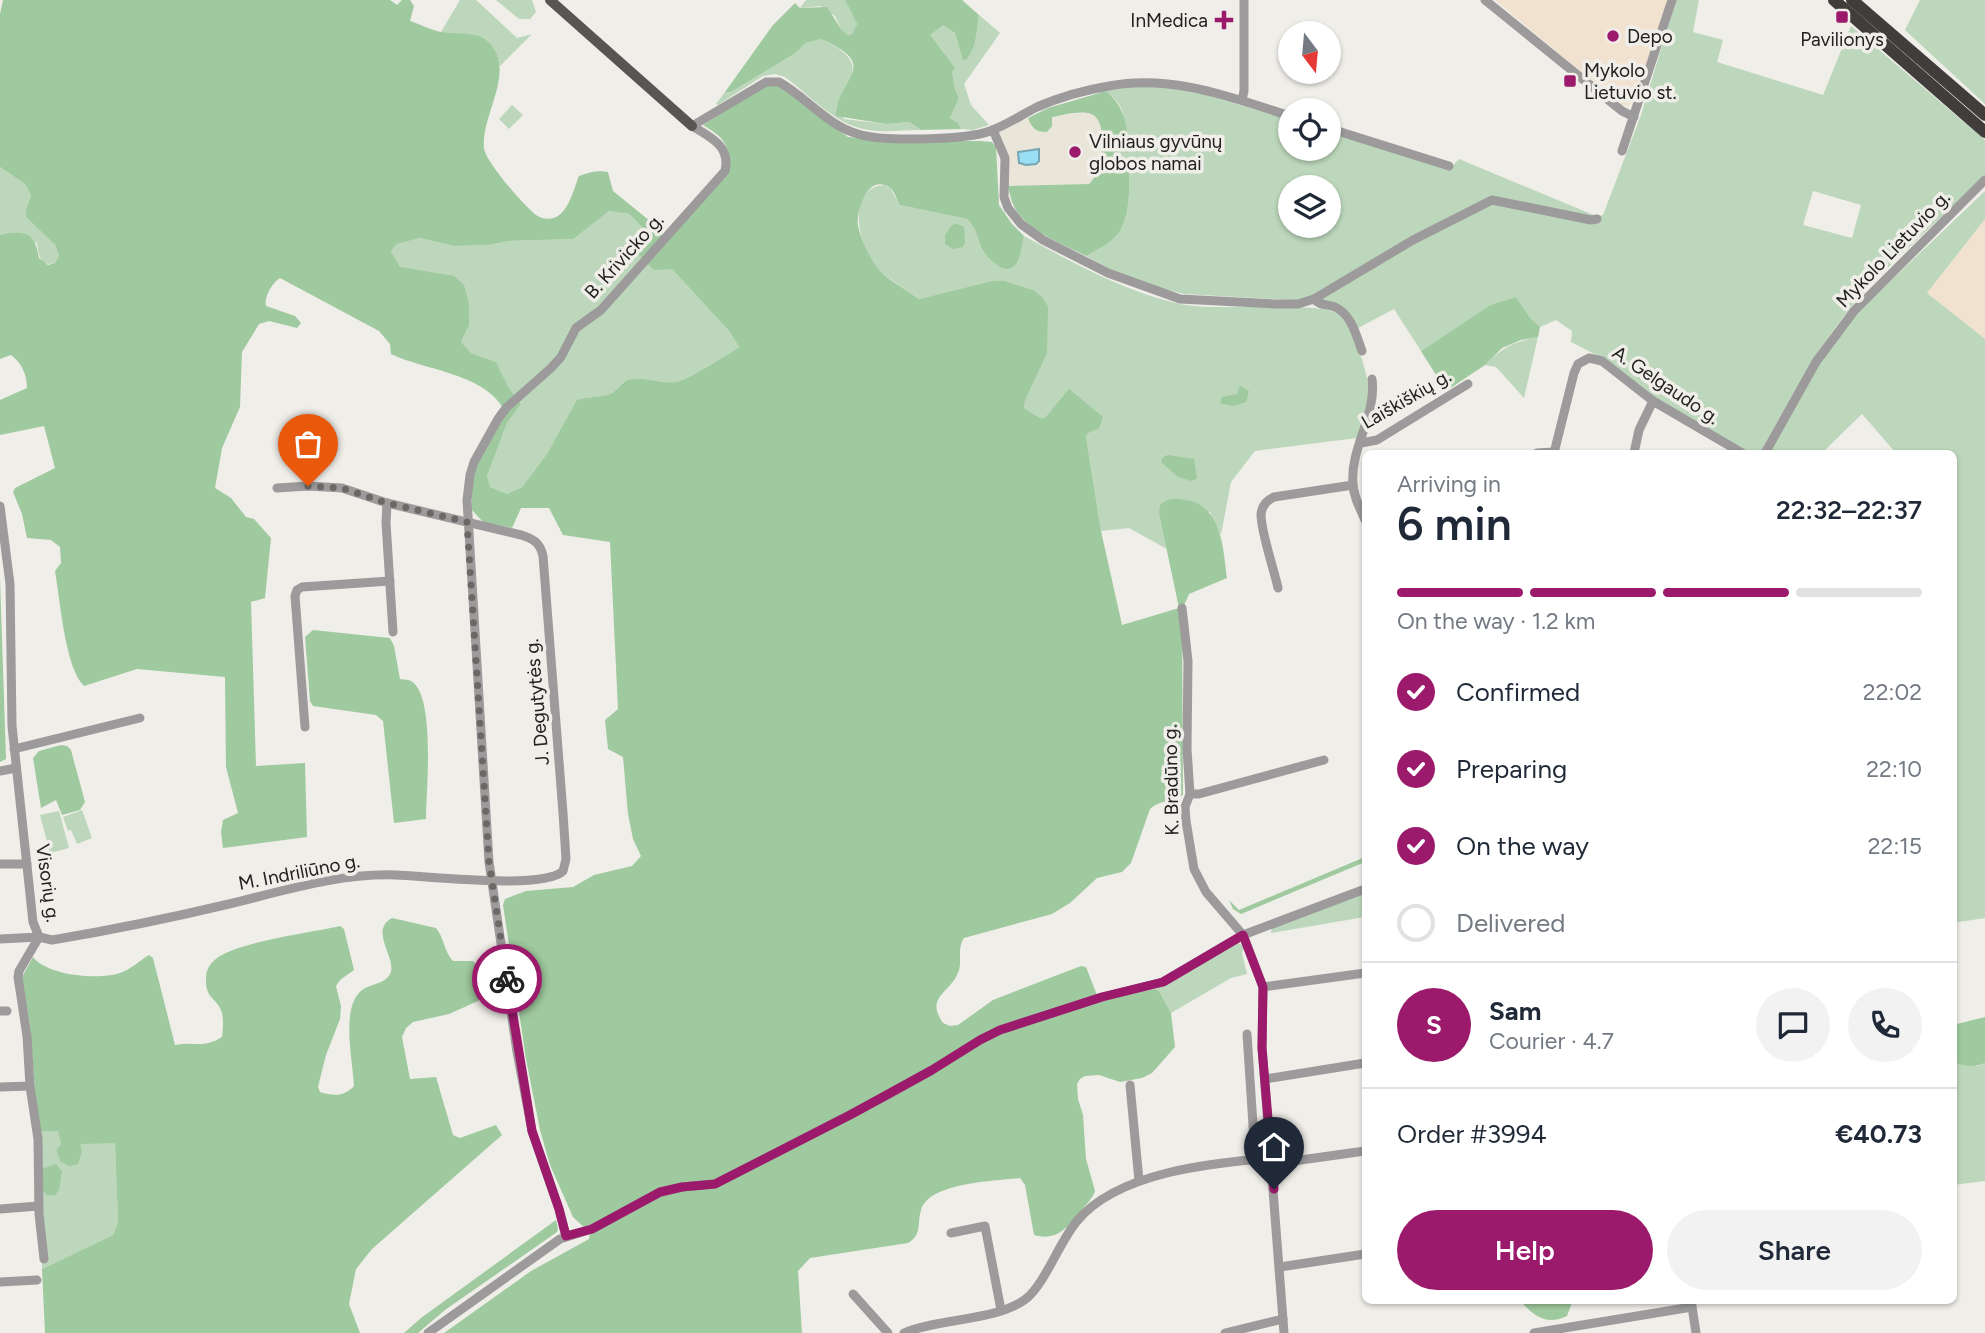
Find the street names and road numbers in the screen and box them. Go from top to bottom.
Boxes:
street label: Mykolo Lietuvio g. [1831,186,1955,312]
street label: B. Krivicko g. [580,209,668,303]
street label: A. Gelgaudo g. [1608,341,1724,429]
street label: Laiškiškių g. [1357,364,1455,434]
street label: J. Degutytės g. [520,638,554,766]
street label: K. Bradūno g. [1159,724,1183,836]
street label: Visorių g. [31,842,65,924]
street label: M. Indriliūno g. [236,849,362,895]

